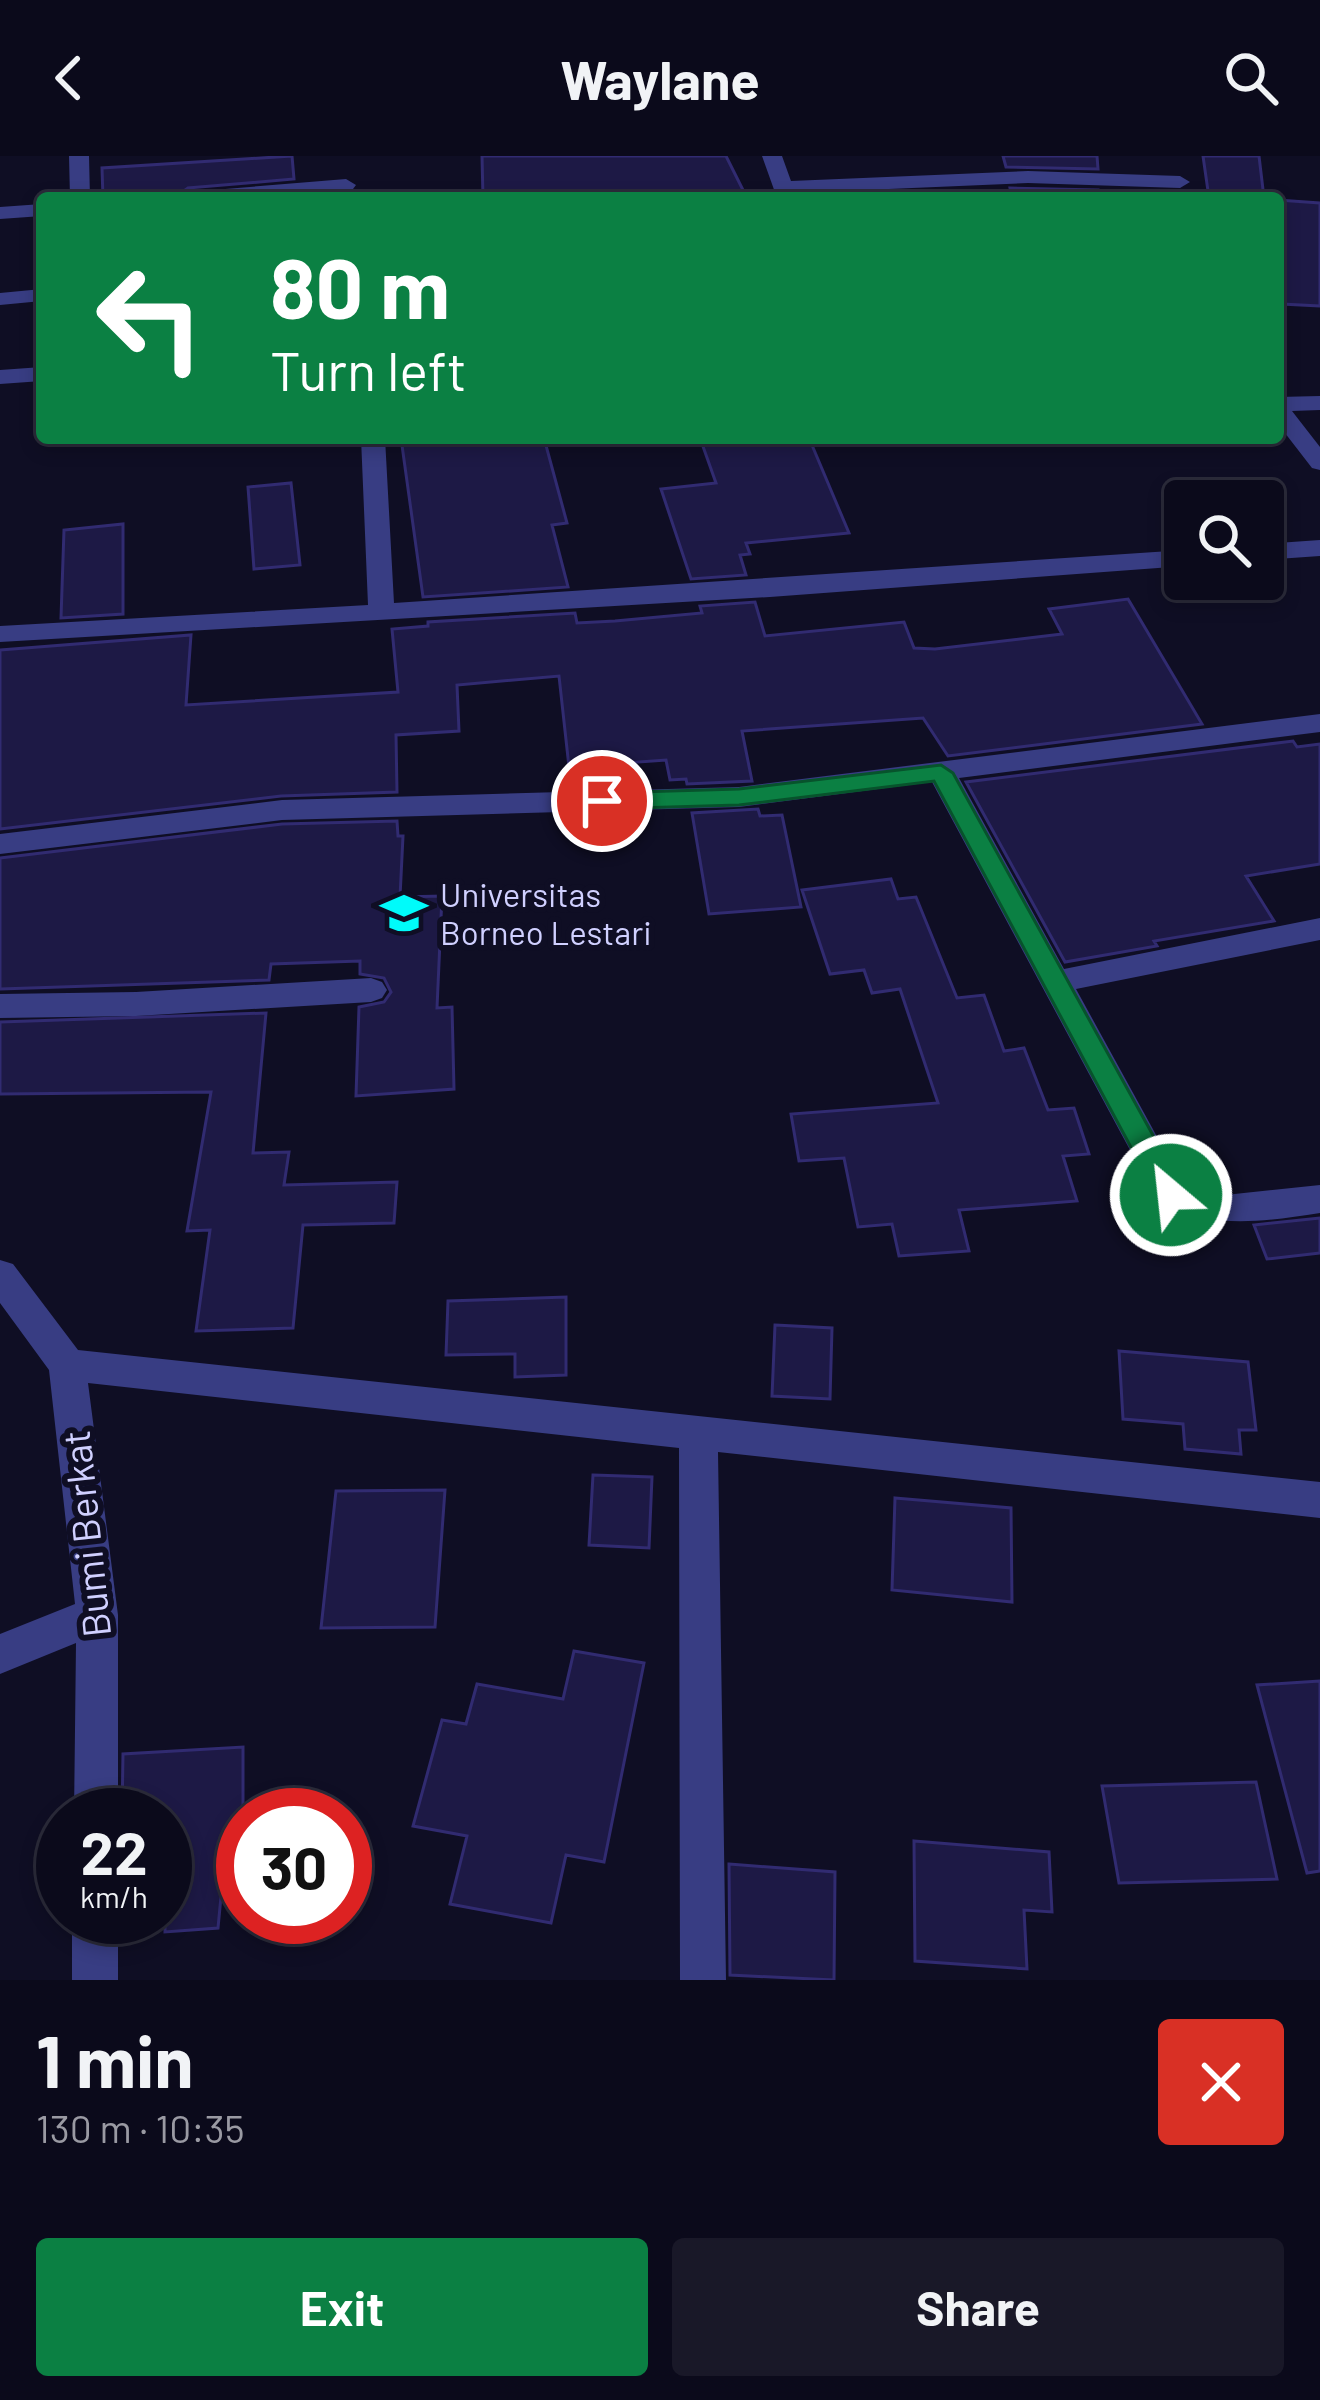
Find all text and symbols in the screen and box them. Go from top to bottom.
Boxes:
icon: back [36,45,102,111]
icon: search [1218,45,1284,111]
text: Waylane [560,46,760,111]
text: 80 m [270,235,450,336]
icon: left [72,240,228,396]
text: Turn left [270,337,467,402]
map controls [1164,480,1284,600]
button: search [1164,480,1284,600]
pin [551,750,653,852]
icon: arrive [569,768,635,834]
place label: Universitas Borneo Lestari [440,874,652,952]
school or university icon: Universitas Borneo Lestari [379,888,429,938]
position arrow [1108,1132,1234,1258]
street label: Bumi Berkat [51,1428,119,1640]
speed limit sign: 30 [216,1788,372,1944]
text: 22 [80,1815,148,1887]
text: km/h [80,1878,148,1914]
text: 1 min [36,2016,194,2102]
button: close [1158,2019,1284,2145]
text: 130 m · 10:35 [36,2104,245,2151]
button: Exit [36,2238,648,2376]
button: Share [672,2238,1284,2376]

